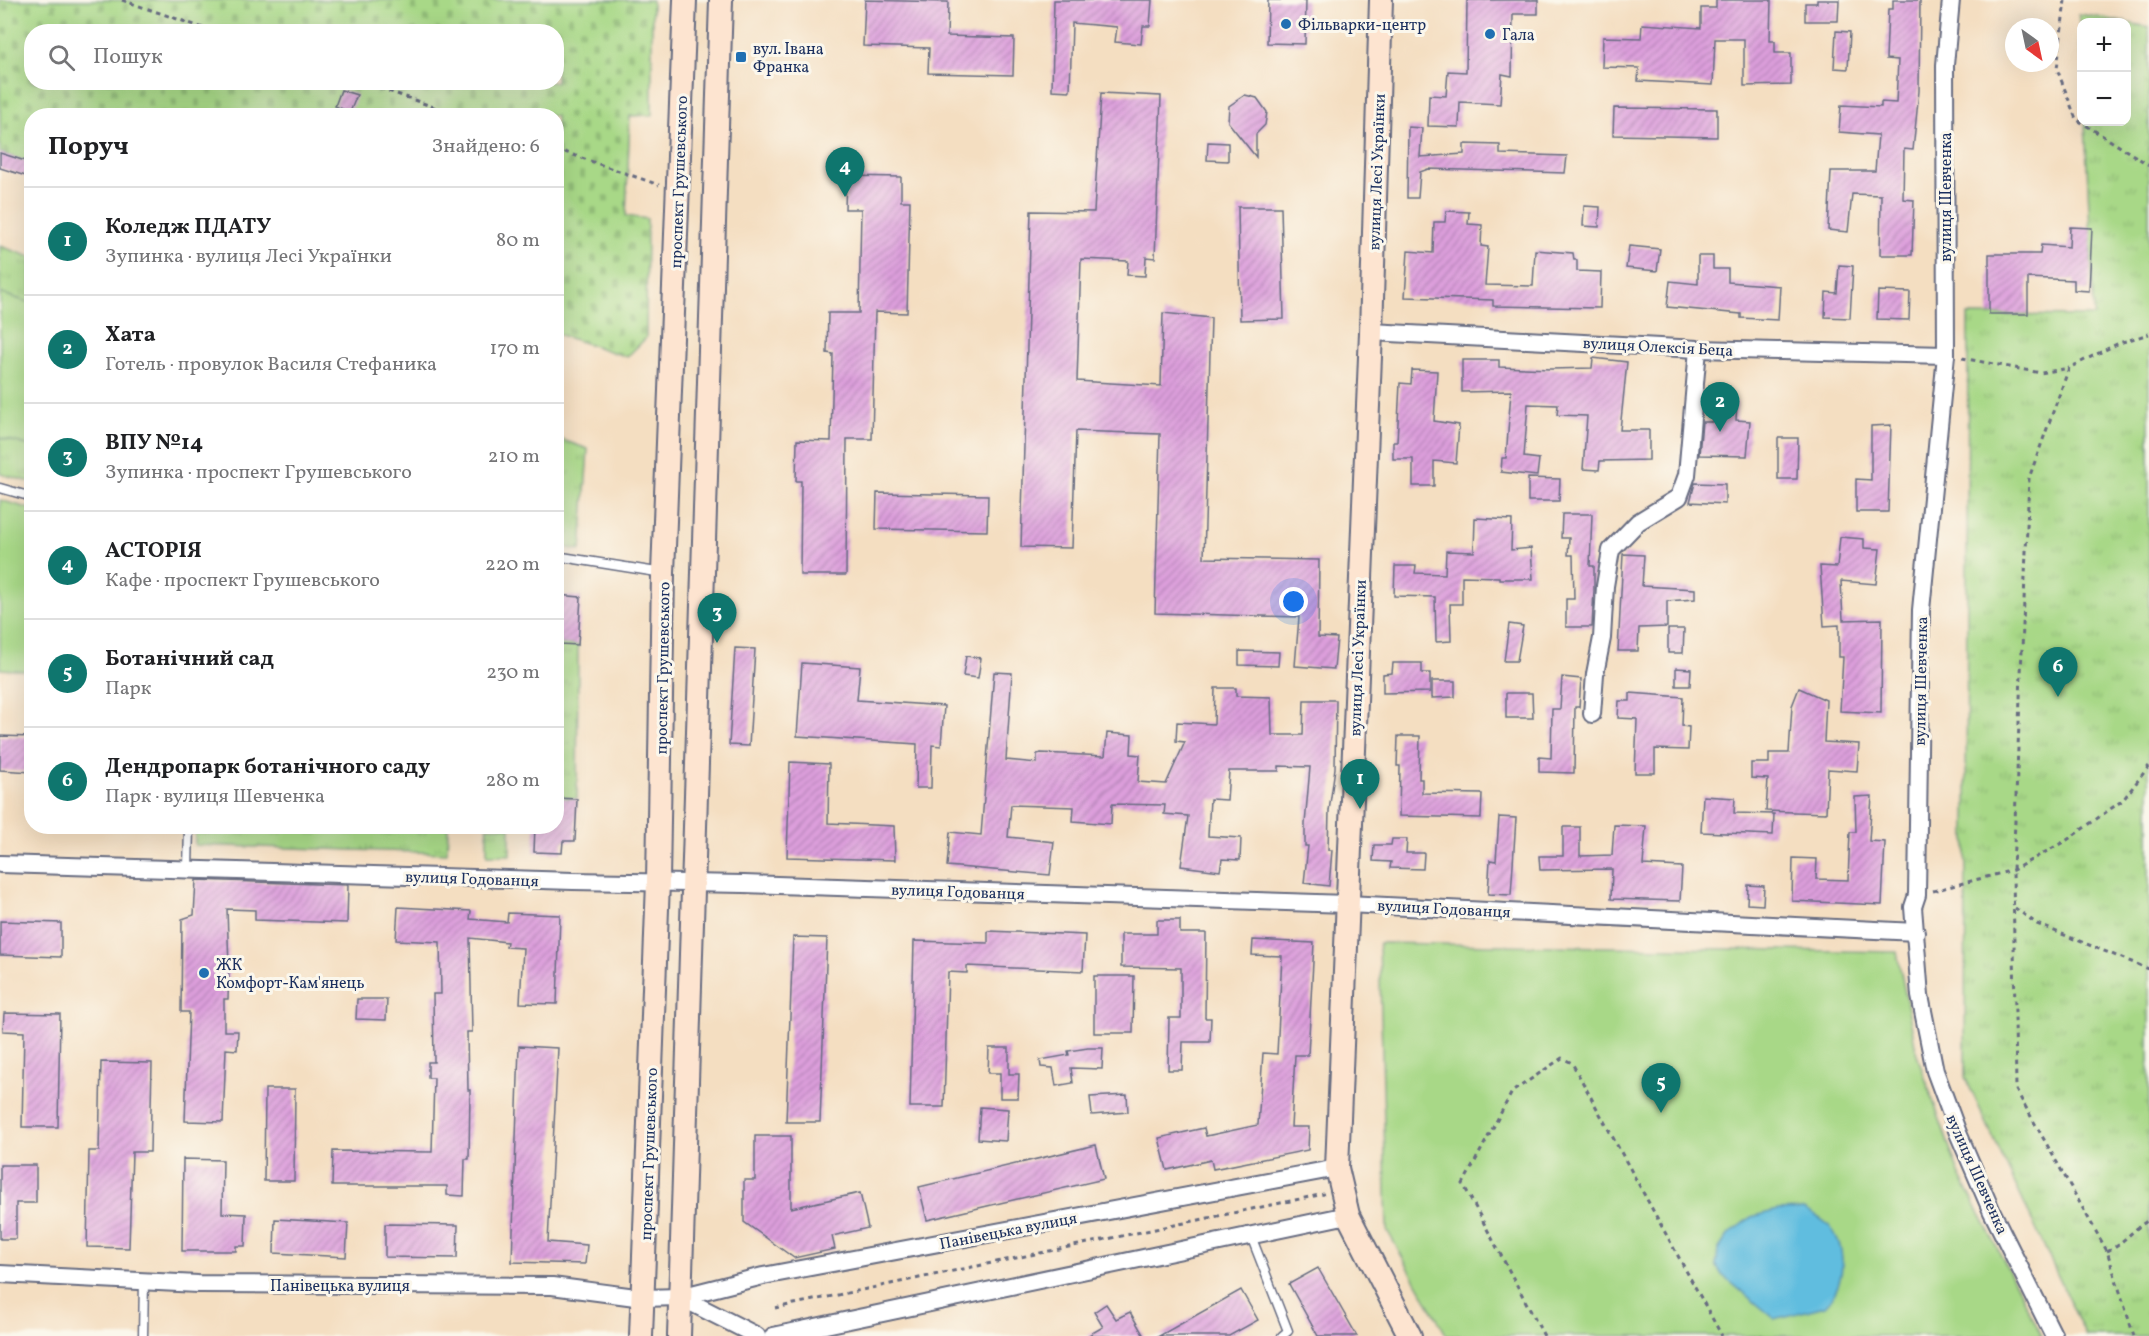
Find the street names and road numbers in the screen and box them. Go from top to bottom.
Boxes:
street label: вулиця Лесі Українки [1364,93,1392,251]
street label: проспект Грушевського [666,95,694,269]
street label: вулиця Шевченка [1936,132,1958,262]
street label: вулиця Олексія Беца [1582,333,1734,363]
street label: вулиця Лесі Українки [1345,579,1373,737]
street label: проспект Грушевського [651,581,677,755]
street label: вулиця Шевченка [1910,616,1934,746]
street label: вулиця Годованця [405,867,539,893]
street label: вулиця Годованця [891,880,1025,906]
street label: вулиця Годованця [1377,896,1511,924]
street label: проспект Грушевського [636,1067,664,1241]
street label: вулиця Шевченка [1940,1111,2013,1238]
street label: Панівецька вулиця [938,1208,1079,1256]
street label: Панівецька вулиця [270,1276,410,1298]

